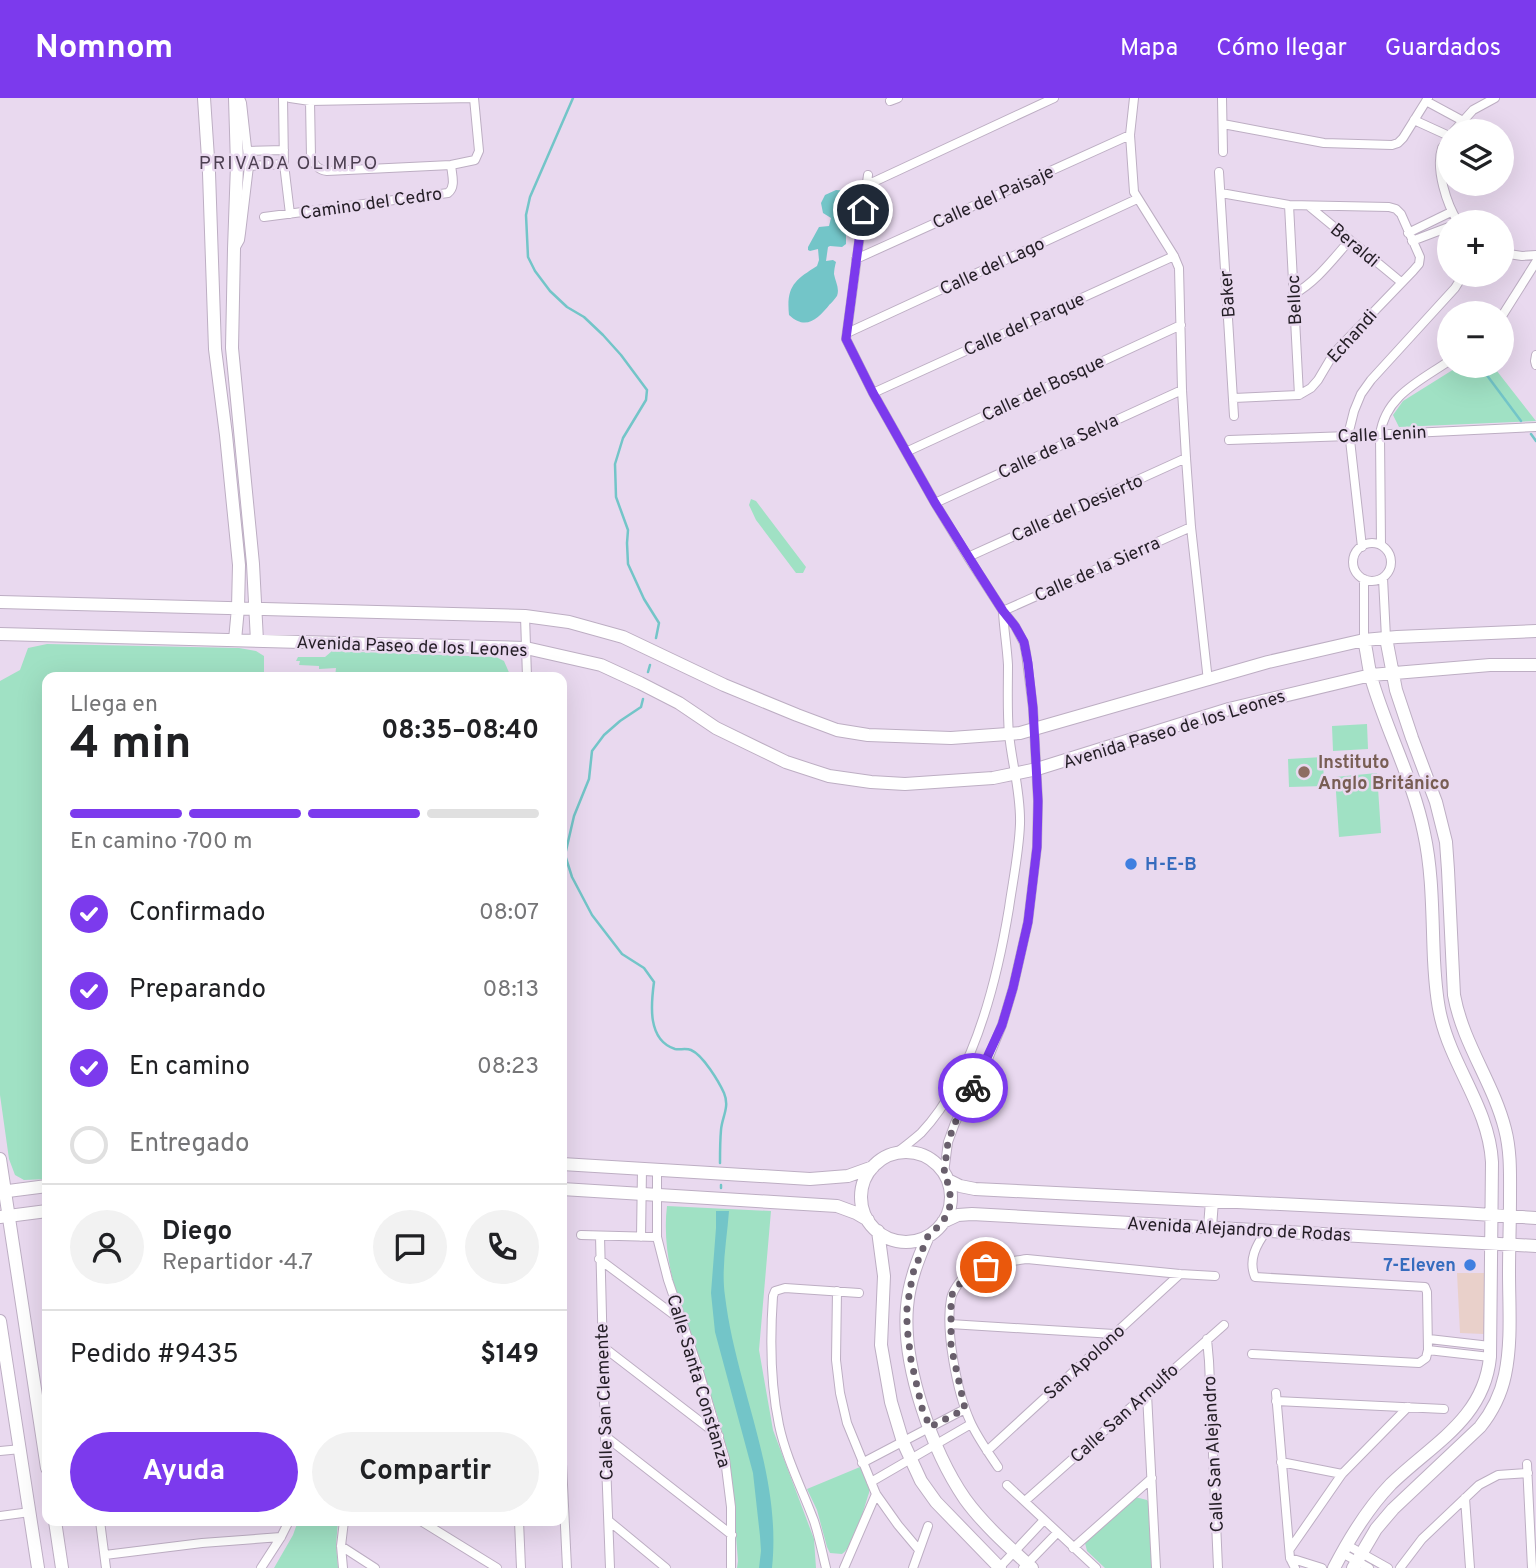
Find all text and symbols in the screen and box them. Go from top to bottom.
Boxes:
text: Nomnom [35,28,173,70]
text: Mapa [1120,34,1178,64]
text: Cómo llegar [1216,34,1347,64]
text: Guardados [1385,34,1501,64]
map controls [1437,119,1514,378]
button: layers [1437,119,1514,196]
district label: PRIVADA OLIMPO [199,152,379,176]
street label: Calle del Paisaje [929,161,1058,235]
pin [833,180,893,240]
street label: Camino del Cedro [299,183,444,226]
icon: home [844,191,882,229]
button: + [1437,210,1514,287]
street label: Beraldi [1325,219,1383,273]
street label: Calle del Lago [937,233,1049,302]
street label: Baker [1215,269,1242,318]
street label: Belloc [1283,274,1308,326]
street label: Calle del Parque [960,288,1089,362]
button: − [1437,301,1514,378]
street label: Echandi [1323,305,1383,369]
street label: Calle del Bosque [978,351,1109,428]
street label: Calle de la Selva [995,409,1122,485]
street label: Calle Lenin [1337,422,1427,449]
street label: Calle del Desierto [1008,470,1147,549]
street label: Calle de la Sierra [1031,532,1164,608]
street label: Avenida Paseo de los Leones [296,632,528,663]
street label: Avenida Paseo de los Leones [1060,686,1288,775]
text: Llega en [70,691,158,720]
text: 08:35–08:40 [381,715,539,748]
text: 4 min [70,716,192,775]
place label: Instituto Anglo Británico [1318,752,1450,796]
marker: Instituto Anglo Británico [1296,764,1312,780]
text: En camino · 700 m [70,828,253,857]
place label: H-E-B [1145,854,1197,877]
marker: H-E-B [1123,856,1139,872]
icon: check [70,895,108,933]
text: Confirmado [129,897,266,930]
text: 08:07 [479,899,539,928]
icon: check [70,972,108,1010]
text: Preparando [129,974,266,1007]
text: 08:13 [483,976,539,1005]
icon: check [70,1049,108,1087]
text: En camino [129,1051,250,1084]
text: 08:23 [477,1053,539,1082]
courier [938,1053,1008,1123]
icon: bike [954,1069,992,1107]
text: Entregado [129,1128,249,1161]
button: person [70,1210,144,1284]
button: chat [373,1210,447,1284]
button: phone [465,1210,539,1284]
street label: Avenida Alejandro de Rodas [1126,1213,1352,1248]
text: Diego [162,1216,232,1249]
pin [956,1237,1016,1297]
icon: bag [967,1248,1005,1286]
text: Repartidor · 4.7 [162,1249,313,1278]
place label: 7-Eleven [1383,1255,1456,1278]
marker: 7-Eleven [1462,1257,1478,1273]
street label: Calle Santa Constanza [660,1292,735,1471]
street label: San Apolono [1039,1320,1131,1406]
street label: Calle San Clemente [591,1323,620,1481]
text: Pedido #9435 [70,1339,239,1372]
text: $149 [480,1339,539,1372]
street label: Calle San Arnulfo [1066,1359,1184,1469]
street label: Calle San Alejandro [1199,1375,1230,1533]
button: Ayuda [70,1432,298,1512]
button: Compartir [312,1432,539,1512]

